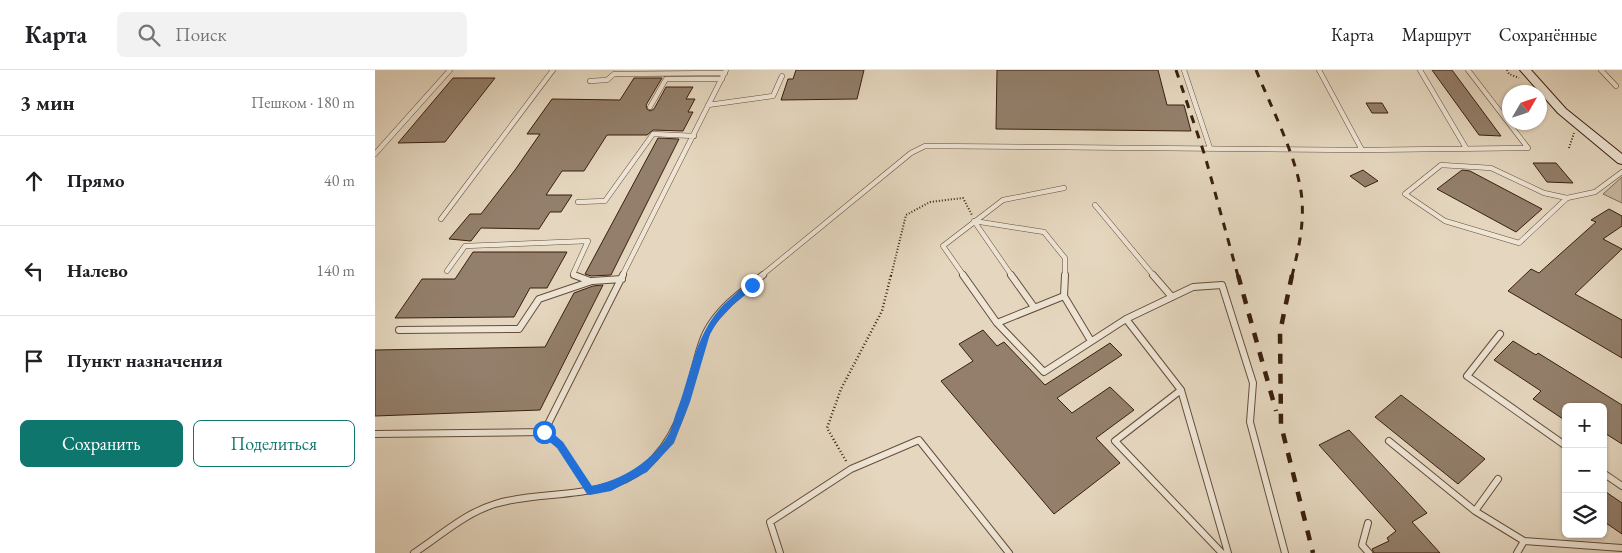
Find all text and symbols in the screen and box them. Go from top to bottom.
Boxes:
search box [117,12,467,57]
text: Карта [25,19,87,50]
icon: search [135,21,163,49]
text: Поиск [175,22,227,47]
text: Карта [1331,23,1374,46]
text: Маршрут [1402,23,1471,46]
text: Сохранённые [1499,23,1597,46]
north arrow [1502,85,1547,130]
text: 3 мин [20,89,75,116]
text: Пешком · 180 m [251,92,355,113]
icon: ahead [20,167,48,195]
text: Прямо [67,168,125,193]
text: 40 m [324,170,355,191]
icon: left [20,257,48,285]
text: Налево [67,258,128,283]
text: 140 m [316,260,355,281]
route end [741,274,764,297]
icon: arrive [20,347,48,375]
text: Пункт назначения [67,348,223,373]
map controls [1562,403,1607,538]
button: + [1562,403,1607,448]
button: Сохранить [20,420,183,467]
button: Поделиться [193,420,355,467]
route start [533,421,556,444]
button: − [1562,448,1607,493]
button: layers [1562,493,1607,538]

